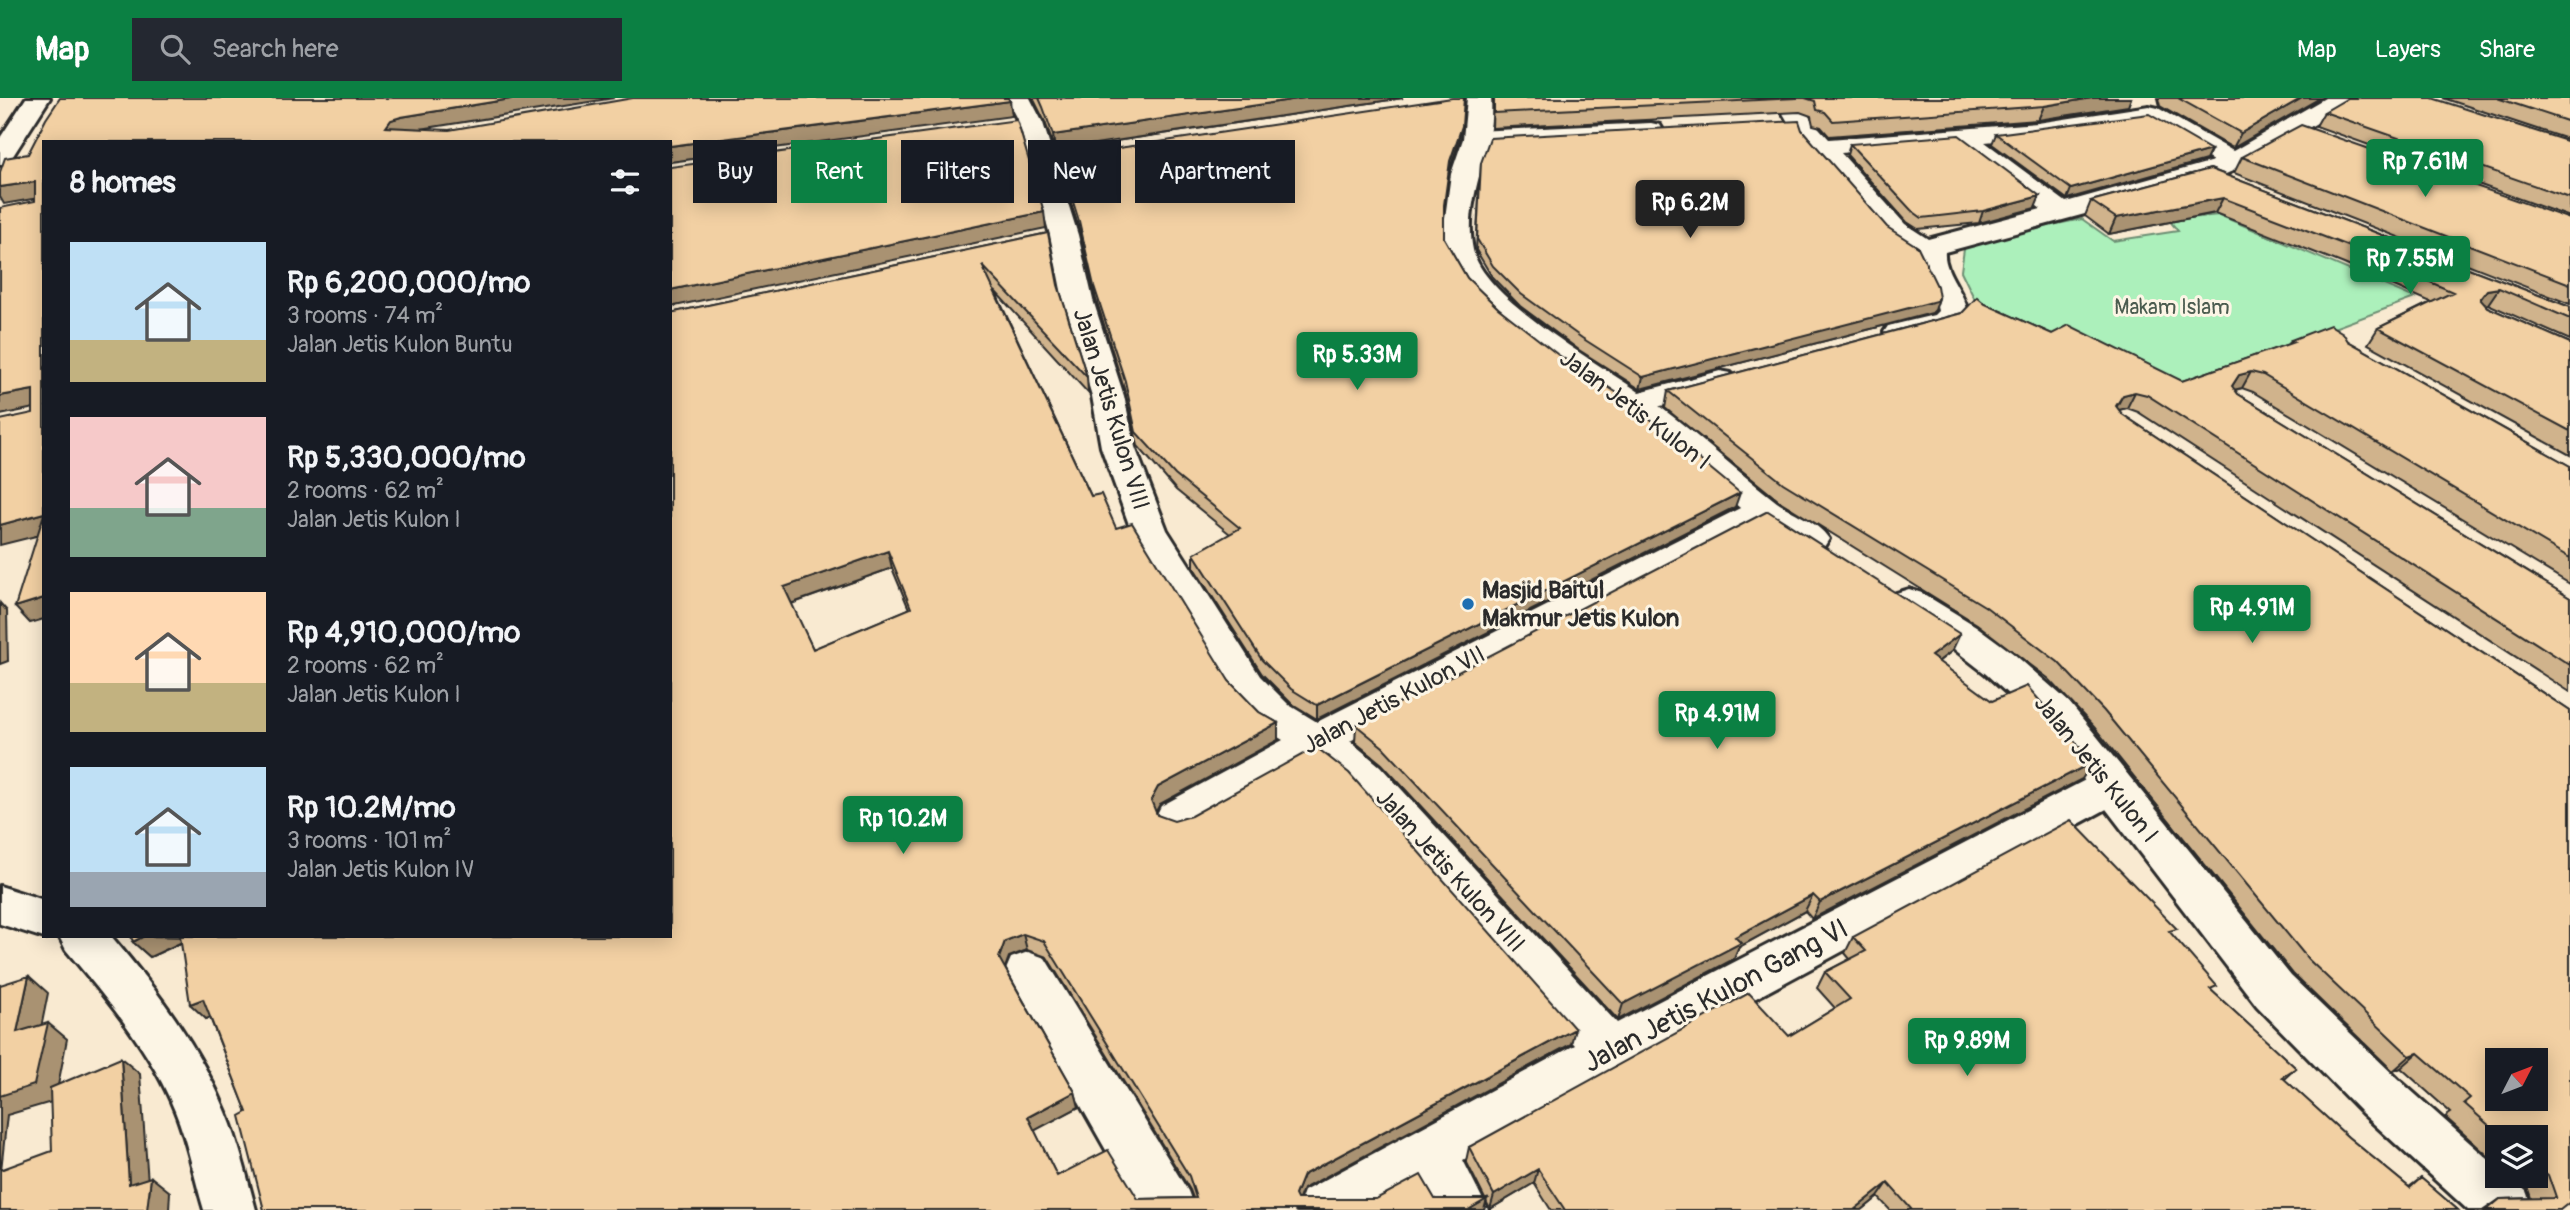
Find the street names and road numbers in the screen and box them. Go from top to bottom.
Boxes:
street label: Jalan Jetis Kulon VIII [1067,305,1155,513]
street label: Jalan Jetis Kulon I [1554,344,1716,476]
street label: Jalan Jetis Kulon VII [1298,640,1490,760]
street label: Jalan Jetis Kulon I [2028,689,2164,849]
street label: Jalan Jetis Kulon VIII [1369,784,1531,958]
street label: Jalan Jetis Kulon Gang VI [1578,911,1854,1081]

